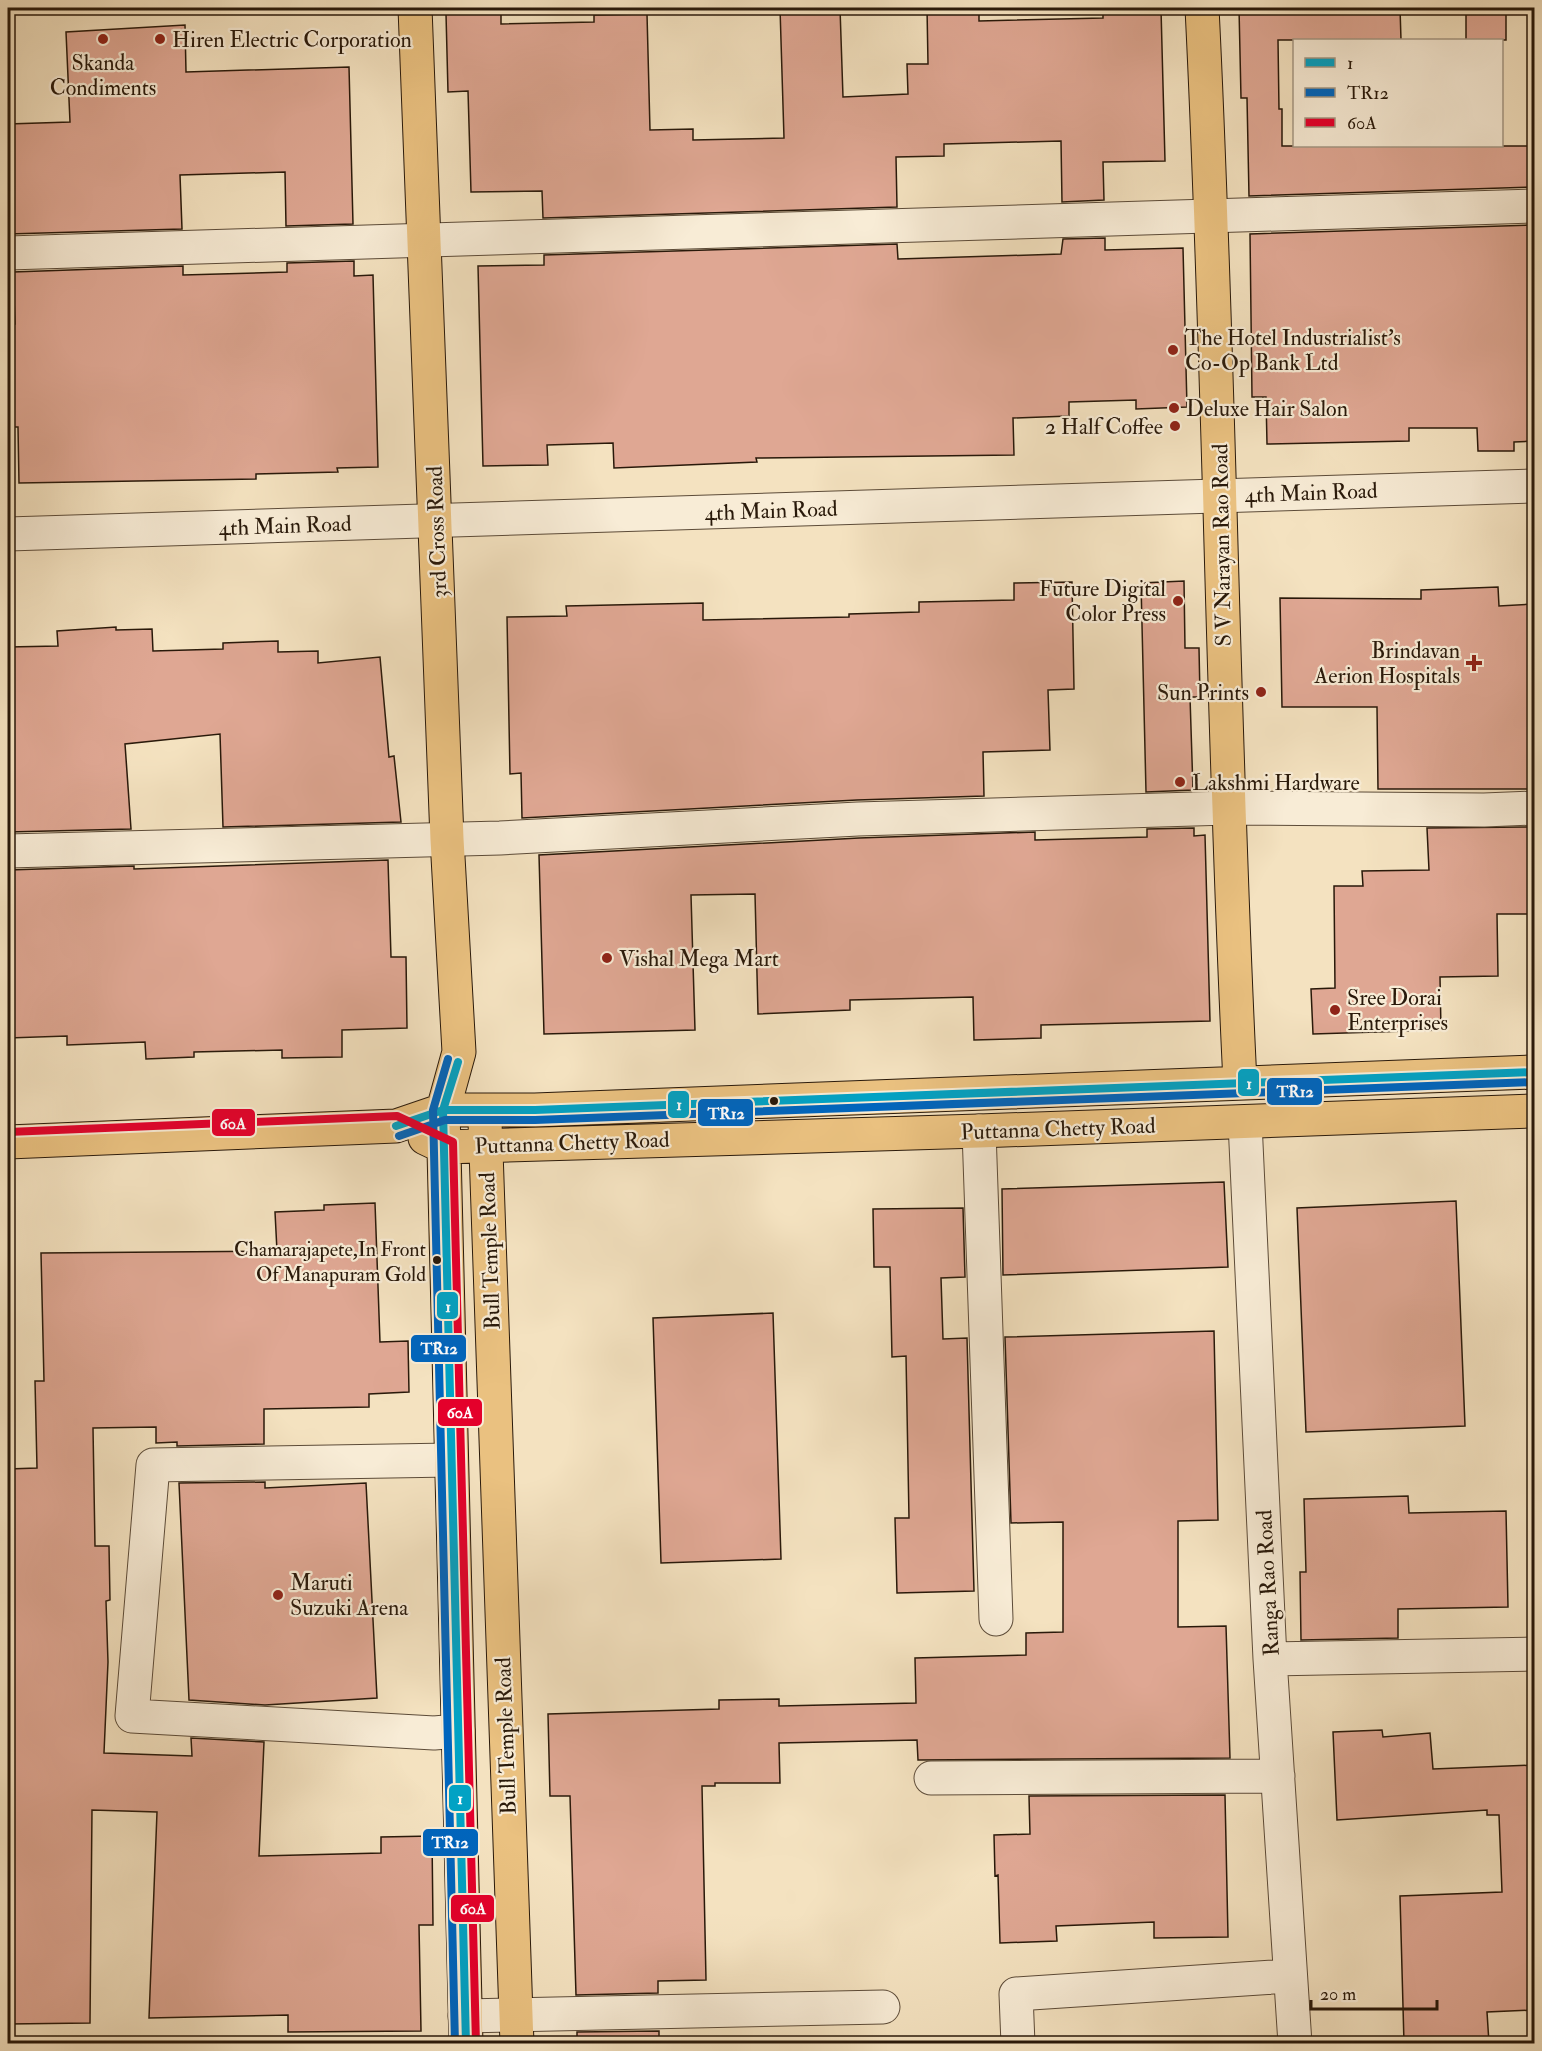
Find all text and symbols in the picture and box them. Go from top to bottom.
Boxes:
place label: Hiren Electric Corporation [172,26,412,55]
marker: Skanda Condiments [96,32,110,46]
marker: Hiren Electric Corporation [153,32,167,46]
legend [1293,39,1503,147]
place label: Skanda Condiments [50,49,156,102]
text: 1 [1347,52,1353,75]
text: TR12 [1347,82,1389,105]
text: 60A [1347,112,1377,135]
place label: The Hotel Industrialist's Co-Op Bank Ltd [1185,324,1401,378]
marker: The Hotel Industrialist's Co-Op Bank Ltd [1166,343,1180,357]
place label: Deluxe Hair Salon [1186,395,1348,423]
marker: Deluxe Hair Salon [1167,401,1181,415]
place label: 2 Half Coffee [1045,413,1163,441]
marker: 2 Half Coffee [1168,419,1182,433]
street label: S V Narayan Rao Road [1206,443,1238,647]
street label: 3rd Cross Road [421,465,453,599]
street label: 4th Main Road [1244,477,1378,509]
street label: 4th Main Road [704,495,838,527]
street label: 4th Main Road [218,510,352,542]
place label: Future Digital Color Press [1039,575,1166,628]
marker: Future Digital Color Press [1171,594,1185,608]
place label: Brindavan Aerion Hospitals [1313,637,1460,691]
marker: Brindavan Aerion Hospitals [1465,654,1483,672]
place label: Sun Prints [1157,679,1249,707]
marker: Sun Prints [1254,685,1268,699]
place label: Lakshmi Hardware [1192,769,1360,797]
marker: Lakshmi Hardware [1173,775,1187,789]
place label: Vishal Mega Mart [619,945,779,973]
marker: Vishal Mega Mart [600,951,614,965]
place label: Sree Dorai Enterprises [1347,984,1448,1038]
marker: Sree Dorai Enterprises [1328,1003,1342,1017]
line badge: 1 [1237,1068,1260,1097]
text: 1 [1246,1074,1252,1094]
line badge: TR12 [1266,1077,1323,1106]
text: TR12 [1275,1082,1314,1102]
line badge: 1 [667,1090,690,1119]
text: 1 [676,1095,682,1115]
unlabelled marker [768,1095,780,1107]
line badge: TR12 [697,1098,754,1127]
text: TR12 [706,1104,745,1124]
line badge: 60A [211,1108,256,1137]
street label: Puttanna Chetty Road [960,1112,1156,1146]
text: 60A [220,1114,247,1134]
street label: Puttanna Chetty Road [474,1126,670,1160]
street label: Bull Temple Road [473,1171,508,1330]
place label: Chamarajapete,In Front Of Manapuram Gold [234,1237,427,1288]
marker: Chamarajapete,In Front Of Manapuram Gold [431,1254,443,1266]
line badge: 1 [436,1291,459,1320]
text: 1 [445,1297,451,1317]
line badge: TR12 [410,1334,467,1363]
text: TR12 [419,1339,458,1359]
line badge: 60A [437,1398,483,1427]
text: 60A [447,1403,474,1423]
street label: Ranga Rao Road [1250,1509,1286,1657]
place label: Maruti Suzuki Arena [290,1569,409,1622]
marker: Maruti Suzuki Arena [271,1588,285,1602]
street label: Bull Temple Road [489,1656,524,1815]
line badge: 1 [448,1784,472,1812]
text: 1 [457,1789,463,1809]
line badge: TR12 [422,1828,479,1857]
text: TR12 [430,1833,469,1853]
line badge: 60A [450,1894,495,1923]
text: 60A [460,1899,487,1919]
scale bar [1311,1973,1437,2011]
text: 20 m [1320,1983,1356,2006]

